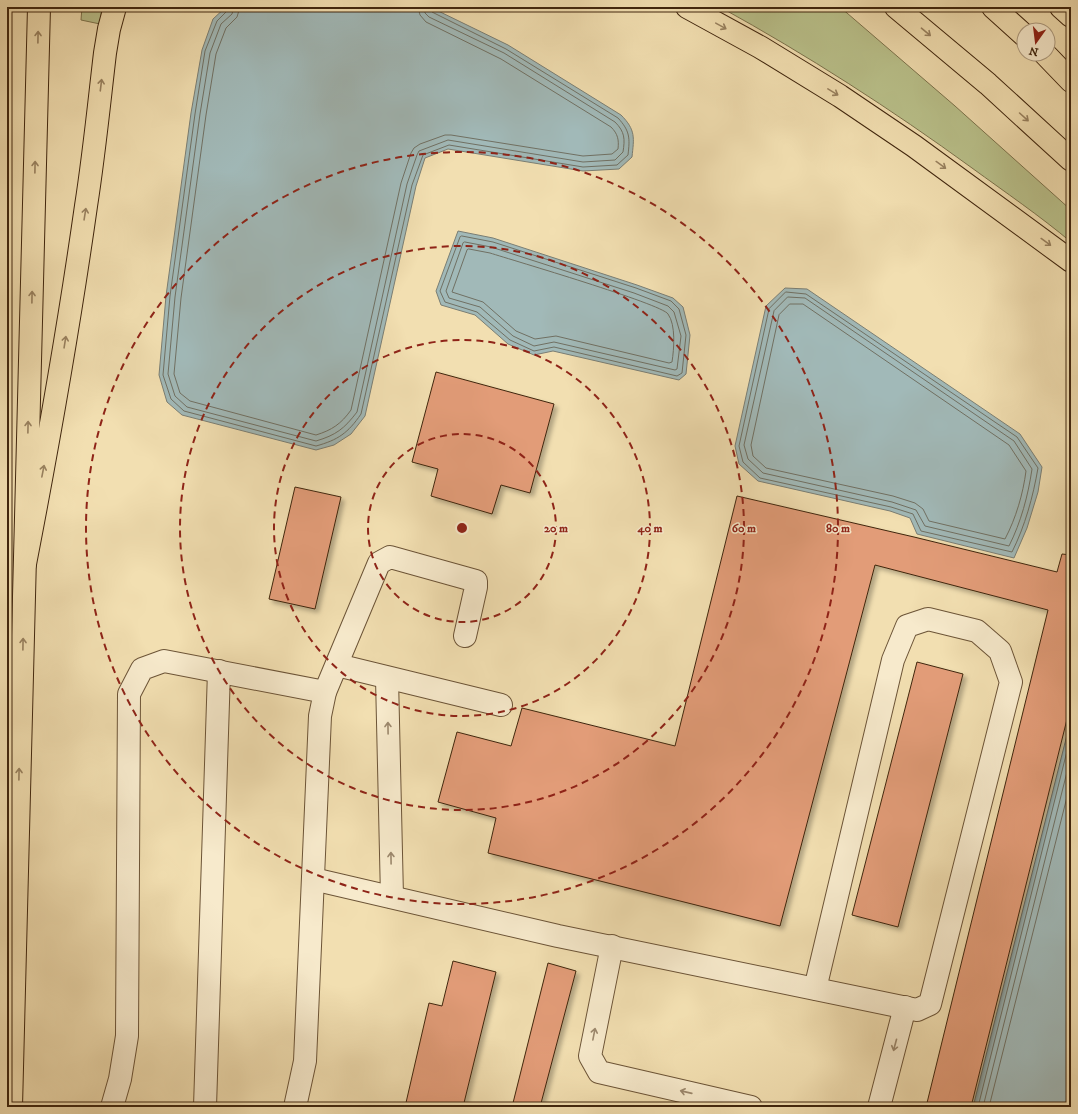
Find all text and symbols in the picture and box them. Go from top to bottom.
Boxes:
one-way arrow [715,22,727,30]
north arrow [1016,22,1056,62]
one-way arrow [921,28,931,37]
one-way arrow [34,31,42,44]
text: N [1028,43,1040,59]
one-way arrow [98,79,105,92]
one-way arrow [827,88,838,96]
one-way arrow [1019,113,1029,122]
one-way arrow [31,161,39,174]
one-way arrow [935,161,946,169]
one-way arrow [81,208,89,221]
one-way arrow [1040,238,1051,246]
one-way arrow [28,291,36,304]
one-way arrow [61,336,69,349]
one-way arrow [25,421,32,434]
one-way arrow [40,464,48,477]
centre of rings [455,521,469,535]
text: 20 m [544,521,568,536]
text: 40 m [637,521,662,536]
text: 60 m [732,521,756,536]
text: 80 m [826,521,850,536]
one-way arrow [19,638,27,651]
one-way arrow [384,722,392,735]
one-way arrow [16,768,23,781]
one-way arrow [387,852,395,865]
one-way arrow [590,1028,598,1041]
one-way arrow [891,1038,898,1051]
one-way arrow [680,1087,693,1095]

